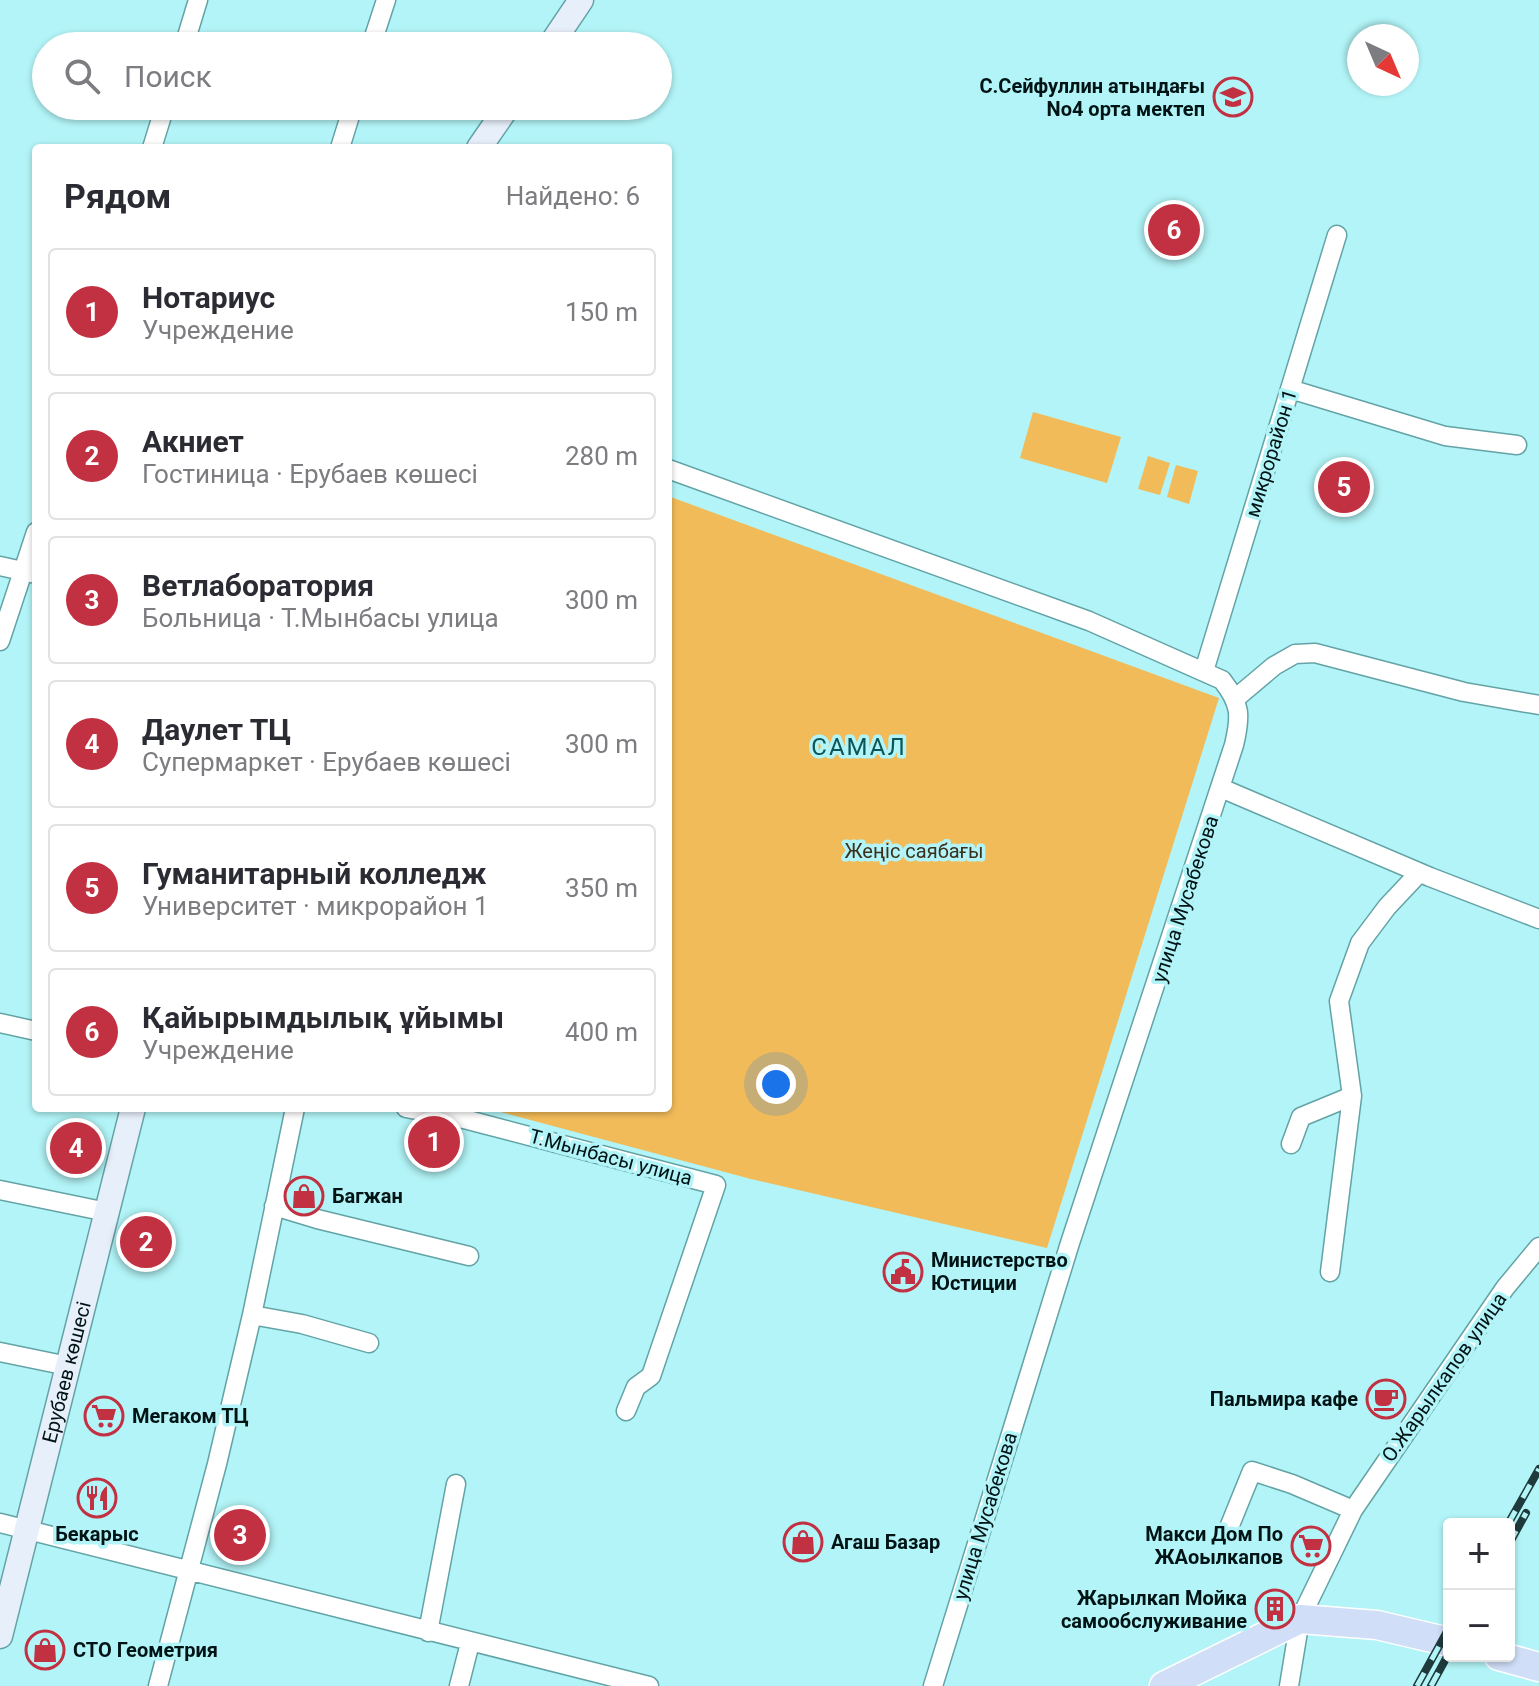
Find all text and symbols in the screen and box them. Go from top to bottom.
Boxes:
north arrow [1347,24,1419,96]
search box [32,32,672,120]
icon: search [60,54,104,98]
text: Поиск [124,59,212,94]
place label: С.Сейфуллин атындағы No4 орта мектеп [979,74,1205,121]
school or university icon: С.Сейфуллин атындағы No4 орта мектеп [1212,76,1254,118]
text: Рядом [64,176,171,216]
text: Найдено: 6 [506,181,640,211]
pin: 6 [1148,200,1200,260]
text: Нотариус [142,280,275,315]
text: 1 [85,297,99,327]
text: 150 m [565,297,638,327]
text: Учреждение [142,315,294,345]
street label: микрорайон 1 [1240,386,1302,520]
text: Акниет [142,424,244,459]
text: 2 [85,441,99,471]
text: 280 m [565,441,638,471]
pin: 5 [1318,457,1370,517]
text: Гостиница · Ерубаев көшесі [142,459,478,489]
text: Ветлаборатория [142,568,374,603]
text: 3 [85,585,99,615]
text: 300 m [565,585,638,615]
text: Больница · Т.Мынбасы улица [142,603,499,633]
text: Даулет ТЦ [142,712,291,747]
text: 4 [85,729,99,759]
text: 300 m [565,729,638,759]
district label: САМАЛ [811,733,907,761]
text: Супермаркет · Ерубаев көшесі [142,747,511,777]
street label: улица Мусабекова [1147,813,1223,985]
park label: Жеңіс саябағы [844,839,984,863]
text: Гуманитарный колледж [142,856,486,891]
text: 5 [85,873,99,903]
text: 350 m [565,873,638,903]
text: Университет · микрорайон 1 [142,891,489,921]
text: Қайырымдылық ұйымы [142,1000,504,1035]
text: 6 [85,1017,99,1047]
text: 400 m [565,1017,638,1047]
text: Учреждение [142,1035,294,1065]
your location [756,1064,796,1104]
pin: 1 [408,1112,460,1172]
pin: 4 [50,1118,102,1178]
street label: Т.Мынбасы улица [527,1124,695,1190]
shop icon: Багжан [283,1175,325,1217]
place label: Багжан [332,1184,403,1208]
pin: 2 [120,1212,172,1272]
place label: Министерство Юстиции [931,1248,1068,1295]
public building icon: Министерство Юстиции [882,1251,924,1293]
street label: О.Жарылкапов улица [1376,1288,1512,1466]
street label: Ерубаев көшесі [37,1299,96,1446]
cafe icon: Пальмира кафе [1365,1378,1407,1420]
place label: Пальмира кафе [1210,1387,1358,1411]
supermarket icon: Мегаком ТЦ [83,1395,125,1437]
place label: Мегаком ТЦ [132,1404,249,1428]
street label: улица Мусабекова [948,1429,1022,1603]
restaurant icon: Бекарыс [76,1477,118,1519]
pin: 3 [214,1505,266,1565]
map controls [1443,1518,1515,1662]
button: + [1443,1518,1515,1590]
shop icon: Агаш Базар [782,1521,824,1563]
place label: Бекарыс [55,1522,139,1546]
place label: Макси Дом По ЖАоылкапов [1145,1522,1283,1569]
supermarket icon: Макси Дом По ЖАоылкапов [1290,1525,1332,1567]
place label: Агаш Базар [831,1530,940,1554]
place label: Жарылкап Мойка самообслуживание [1061,1586,1247,1633]
building icon: Жарылкап Мойка самообслуживание [1254,1588,1296,1630]
button: − [1443,1590,1515,1662]
shop icon: СТО Геометрия [24,1629,66,1671]
place label: СТО Геометрия [73,1638,218,1662]

